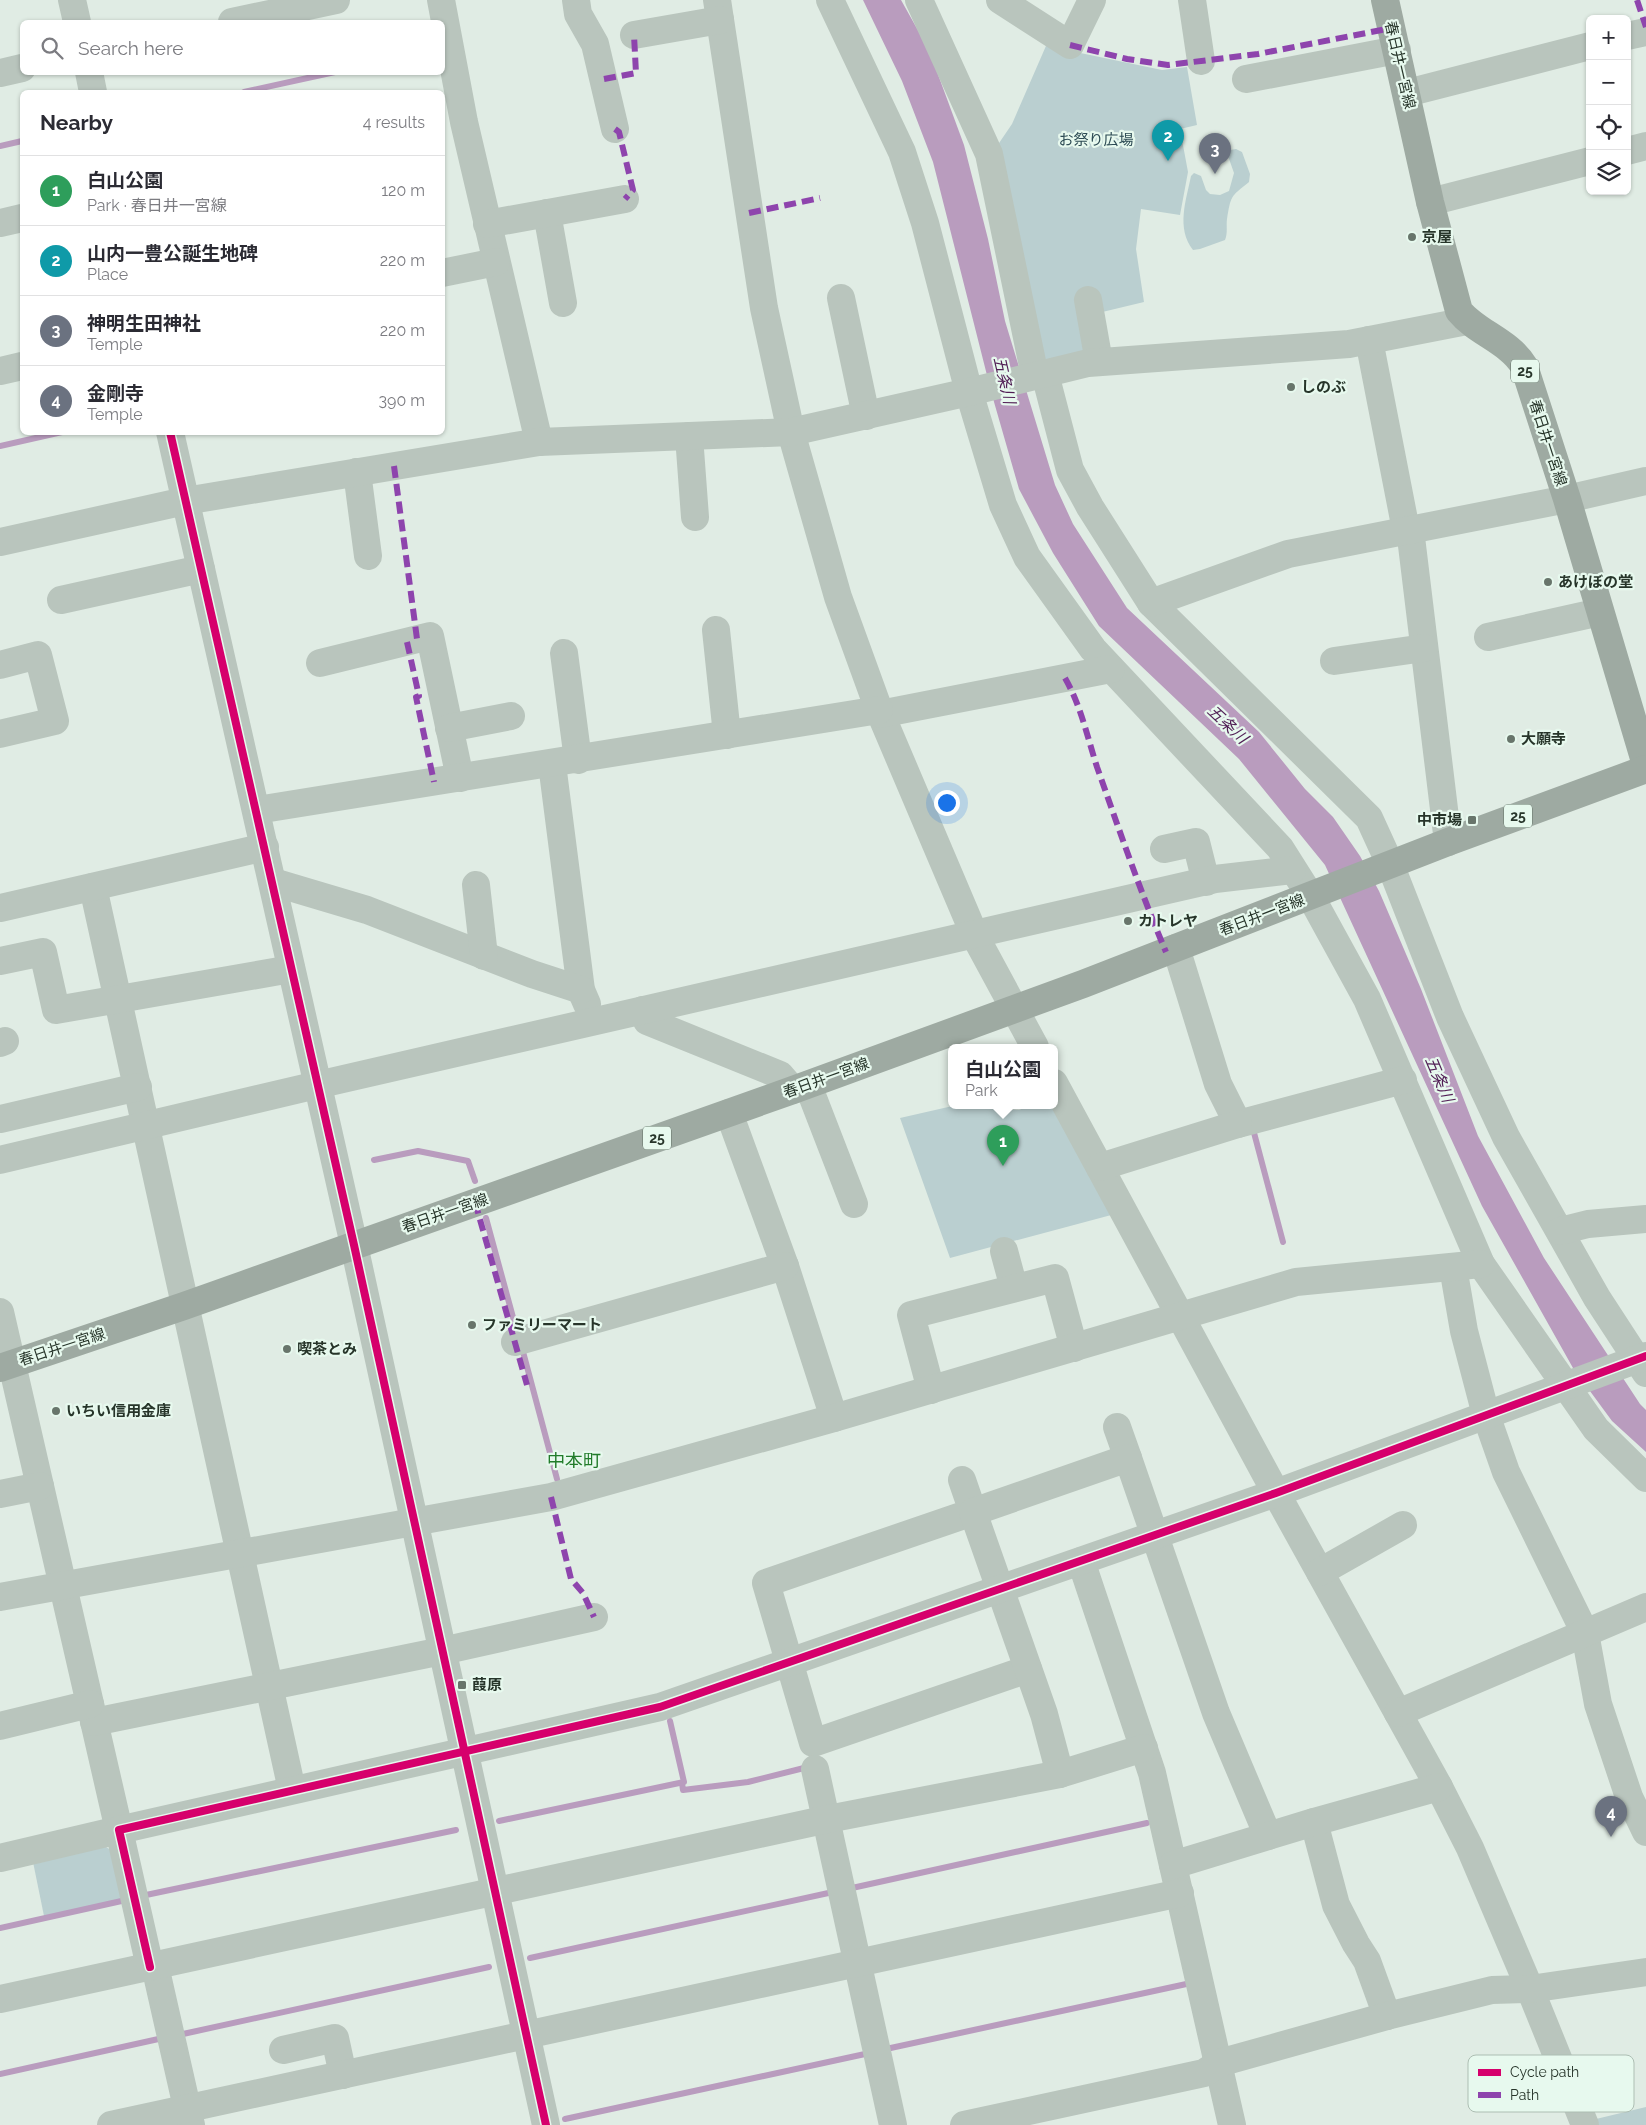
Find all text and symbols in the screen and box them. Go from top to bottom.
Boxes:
map controls [1586,15,1631,195]
button: + [1586,15,1631,60]
street label: 春日井一宮線 [1381,19,1419,111]
search box [20,20,445,75]
icon: search [38,34,66,62]
text: Search here [78,37,184,59]
button: − [1586,60,1631,105]
button: locate [1586,105,1631,150]
text: Nearby [40,110,113,135]
text: 4 results [363,113,425,132]
pin: 2 [1152,120,1184,161]
park label: お祭り広場 [1058,131,1134,149]
pin: 3 [1199,133,1231,174]
button: layers [1586,150,1631,195]
text: 白山公園 [87,169,163,191]
text: 1 [52,181,60,200]
text: 120 m [381,181,425,200]
text: Park · 春日井一宮線 [87,196,227,215]
place label: 京屋 [1422,228,1452,246]
marker: 京屋 [1406,231,1418,243]
text: 山内一豊公誕生地碑 [87,242,258,264]
text: 2 [51,251,61,270]
text: 220 m [380,251,425,270]
text: Place [87,265,128,284]
text: 神明生田神社 [87,312,201,334]
text: 3 [52,321,60,340]
text: 220 m [380,321,425,340]
text: Temple [87,335,143,354]
water label: 五条川 [990,355,1020,408]
road number: 25 [1511,360,1539,382]
place label: しのぶ [1301,378,1346,396]
marker: しのぶ [1285,381,1297,393]
text: 金剛寺 [87,382,144,404]
text: 4 [51,391,61,410]
text: 390 m [379,391,425,410]
street label: 春日井一宮線 [1526,397,1570,489]
text: Temple [87,405,143,424]
place label: あけぼの堂 [1558,573,1633,591]
marker: あけぼの堂 [1542,576,1554,588]
water label: 五条川 [1204,701,1253,749]
place label: 大願寺 [1521,730,1566,748]
marker: 大願寺 [1505,733,1517,745]
your location [934,790,960,816]
road number: 25 [1504,804,1532,828]
place label: 中市場 [1417,811,1462,829]
marker: 中市場 [1466,814,1478,826]
street label: 春日井一宮線 [1217,890,1307,940]
place label: カトレヤ [1138,912,1198,930]
marker: カトレヤ [1122,915,1134,927]
popup [948,1044,1058,1109]
water label: 五条川 [1421,1053,1458,1107]
street label: 春日井一宮線 [781,1054,871,1102]
text: 白山公園 [965,1058,1041,1080]
text: Park [965,1081,998,1100]
pin: 1 [987,1125,1019,1166]
road number: 25 [643,1126,671,1150]
street label: 春日井一宮線 [400,1190,490,1236]
place label: ファミリーマート [482,1316,602,1334]
marker: ファミリーマート [466,1319,478,1331]
street label: 春日井一宮線 [16,1325,108,1369]
place label: 喫茶とみ [297,1340,357,1358]
marker: 喫茶とみ [281,1343,293,1355]
place label: いちい信用金庫 [66,1402,171,1420]
marker: いちい信用金庫 [50,1405,62,1417]
district label: 中本町 [547,1450,601,1471]
place label: 葭原 [472,1676,502,1694]
marker: 葭原 [456,1679,468,1691]
pin: 4 [1595,1796,1627,1837]
legend [1468,2055,1634,2112]
text: Cycle path [1510,2064,1579,2080]
text: Path [1510,2087,1539,2103]

